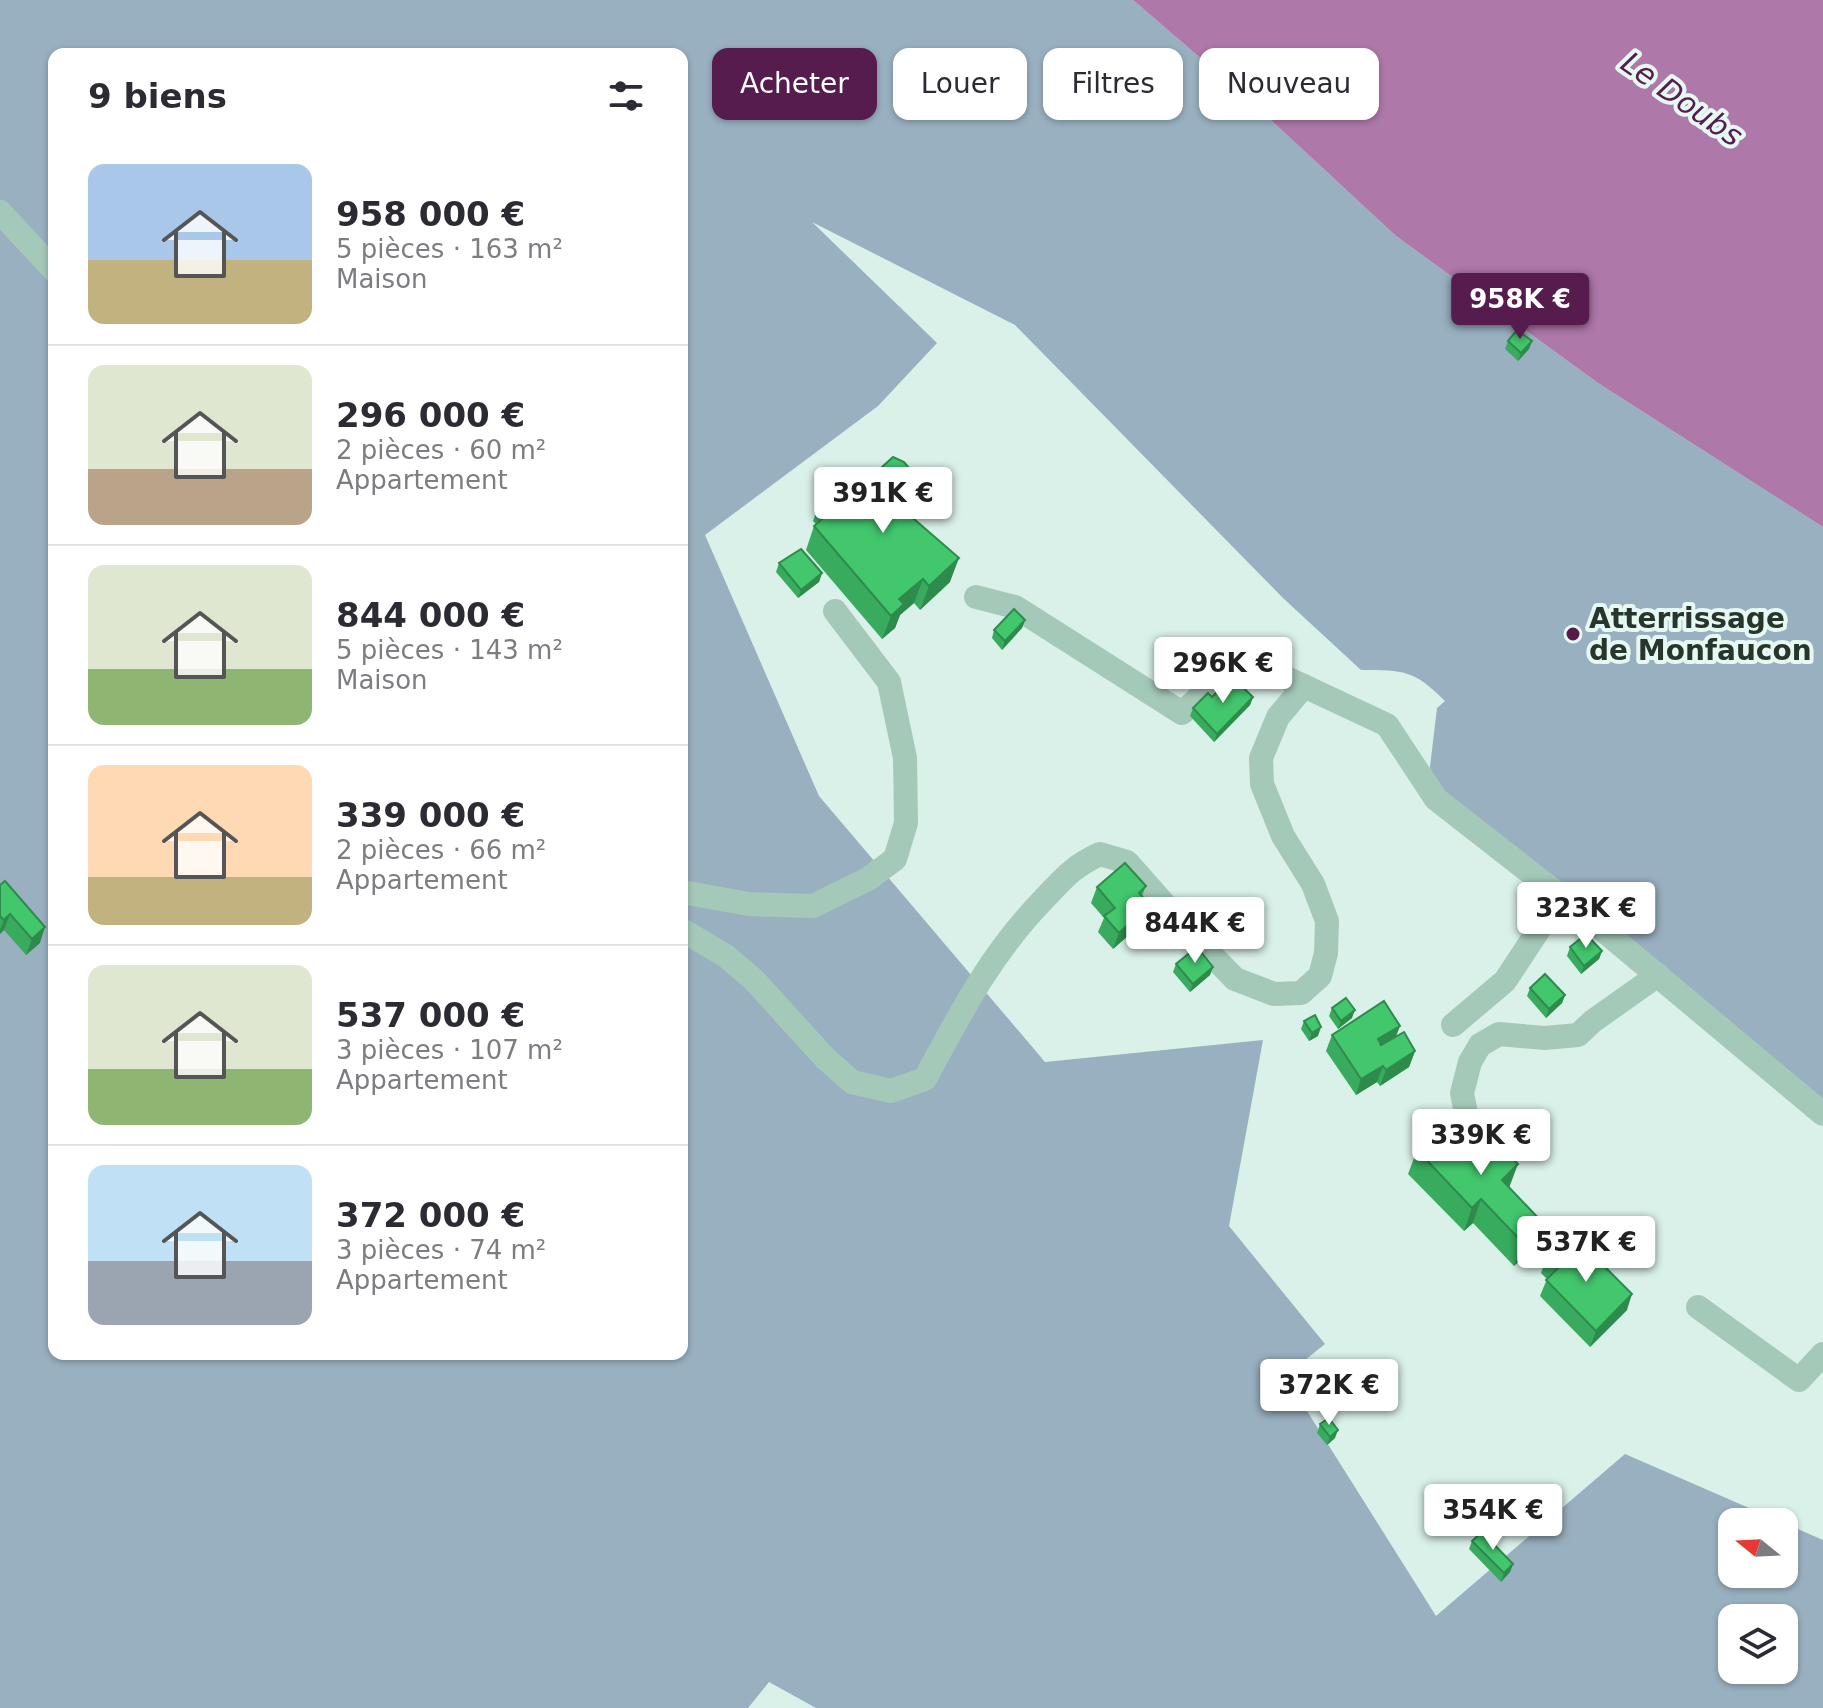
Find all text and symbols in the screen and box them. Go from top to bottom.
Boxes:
water label: Le Doubs [1615,45,1749,153]
chip: Acheter [712,48,877,120]
chip: Louer [893,48,1027,120]
chip: Filtres [1043,48,1183,120]
chip: Nouveau [1199,48,1379,120]
icon: filters [604,74,648,118]
text: 9 biens [88,76,227,116]
text: 958 000 € [336,194,525,234]
icon: home [152,196,248,292]
text: 5 pièces · 163 m² [336,234,563,264]
text: Maison [336,264,428,294]
pin: 958K € [1455,273,1585,341]
text: 958K € [1469,284,1571,314]
text: 296 000 € [336,395,525,435]
icon: home [152,397,248,493]
text: 2 pièces · 60 m² [336,435,546,465]
text: Appartement [336,465,508,495]
pin: 391K € [818,467,948,535]
text: 391K € [832,478,934,508]
text: 844 000 € [336,595,525,635]
icon: home [152,597,248,693]
place label: Atterrissage de Monfaucon [1589,602,1812,667]
marker: Atterrissage de Monfaucon [1564,625,1582,643]
text: 5 pièces · 143 m² [336,635,563,665]
pin: 296K € [1158,637,1288,705]
text: 296K € [1172,648,1274,678]
text: Maison [336,665,428,695]
text: 339 000 € [336,795,525,835]
icon: home [152,797,248,893]
text: 2 pièces · 66 m² [336,835,546,865]
text: Appartement [336,865,508,895]
pin: 323K € [1521,882,1651,950]
text: 323K € [1535,893,1637,923]
pin: 844K € [1130,897,1260,965]
text: 844K € [1144,908,1246,938]
text: 537 000 € [336,995,525,1035]
icon: home [152,997,248,1093]
text: 3 pièces · 107 m² [336,1035,563,1065]
text: Appartement [336,1065,508,1095]
pin: 339K € [1416,1109,1546,1177]
text: 339K € [1430,1120,1532,1150]
text: 372 000 € [336,1195,525,1235]
icon: home [152,1197,248,1293]
pin: 537K € [1521,1216,1651,1284]
text: 537K € [1535,1227,1637,1257]
text: 3 pièces · 74 m² [336,1235,546,1265]
text: Appartement [336,1265,508,1295]
pin: 372K € [1264,1359,1394,1427]
text: 372K € [1278,1370,1380,1400]
pin: 354K € [1428,1484,1558,1552]
text: 354K € [1442,1495,1544,1525]
north arrow [1718,1508,1798,1588]
map controls [1718,1508,1798,1684]
button: layers [1718,1604,1798,1684]

